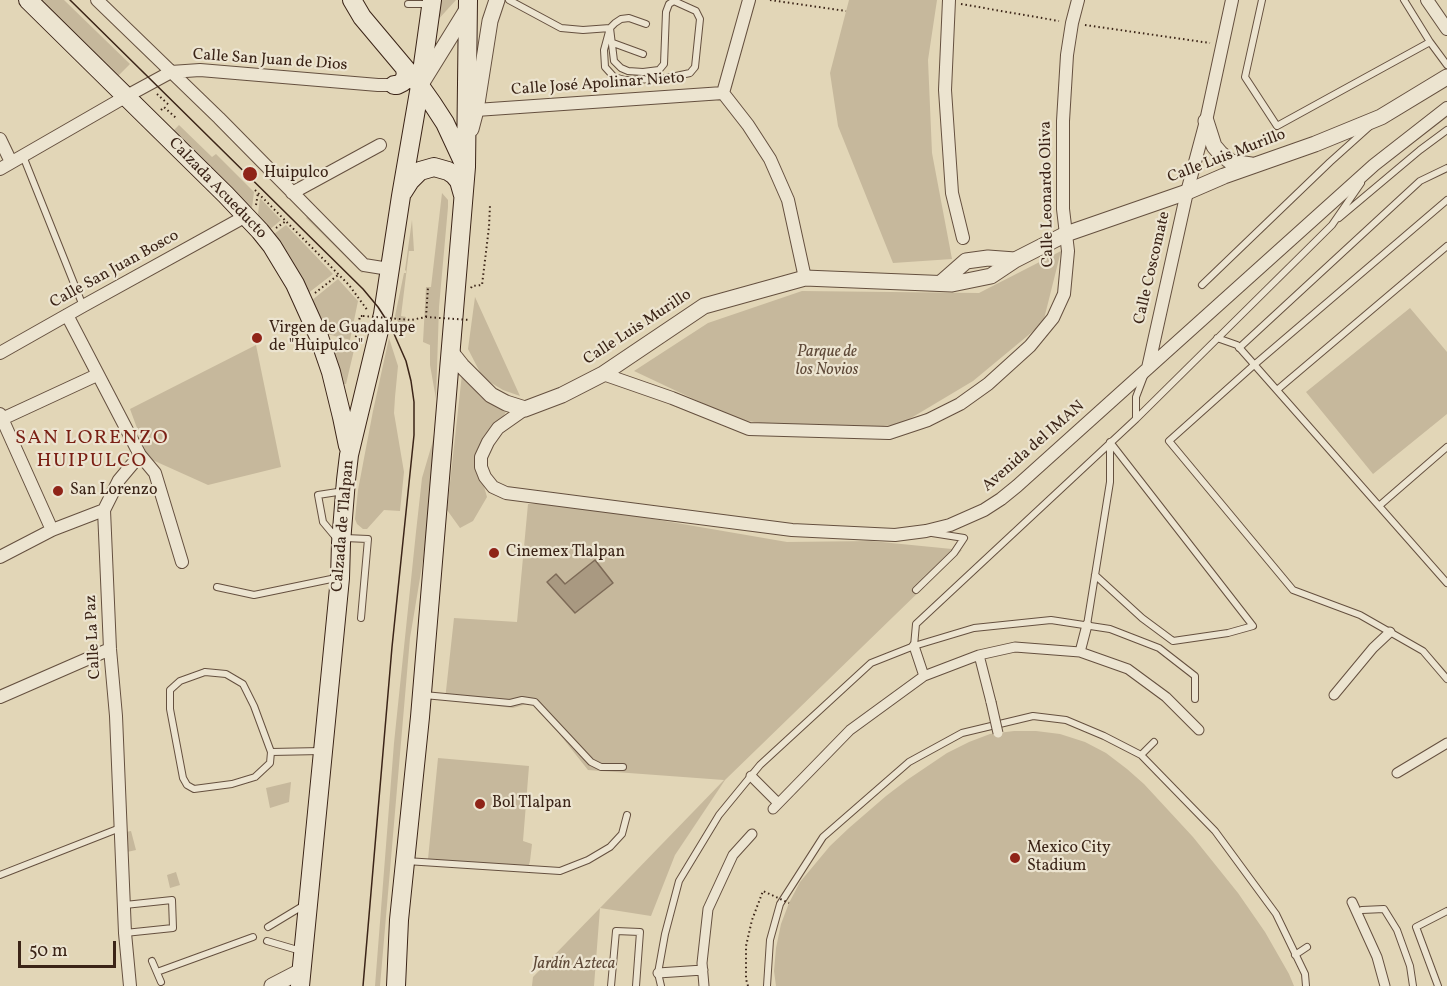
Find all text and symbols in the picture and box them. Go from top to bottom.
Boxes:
street label: Calle San Juan de Dios [192,46,348,76]
street label: Calle José Apolinar Nieto [511,69,685,101]
street label: Calle Leonardo Oliva [1037,121,1059,267]
street label: Calle Luis Murillo [1165,126,1289,188]
street label: Calzada Acueducto [164,134,270,244]
place label: Huipulco [264,164,329,184]
marker: Huipulco [241,165,259,183]
street label: Calle Coscomate [1131,210,1175,326]
street label: Calle San Juan Bosco [47,227,183,313]
street label: Calle Luis Murillo [580,286,696,370]
place label: Virgen de Guadalupe de "Huipulco" [269,319,415,357]
marker: Virgen de Guadalupe de "Huipulco" [250,331,264,345]
park label: Parque de los Novios [796,343,858,381]
street label: Avenida del IMAN [979,397,1089,497]
district label: SAN LORENZO HUIPULCO [15,427,169,474]
street label: Calzada de Tlalpan [329,459,359,593]
place label: San Lorenzo [70,481,157,501]
marker: San Lorenzo [51,484,65,498]
place label: Cinemex Tlalpan [506,543,625,563]
marker: Cinemex Tlalpan [487,546,501,560]
street label: Calle La Paz [82,594,106,680]
place label: Bol Tlalpan [492,794,572,814]
marker: Bol Tlalpan [473,797,487,811]
place label: Mexico City Stadium [1027,839,1111,877]
marker: Mexico City Stadium [1008,851,1022,865]
scale bar [21,929,118,967]
text: 50 m [29,939,68,964]
park label: Jardín Azteca [533,955,615,975]

